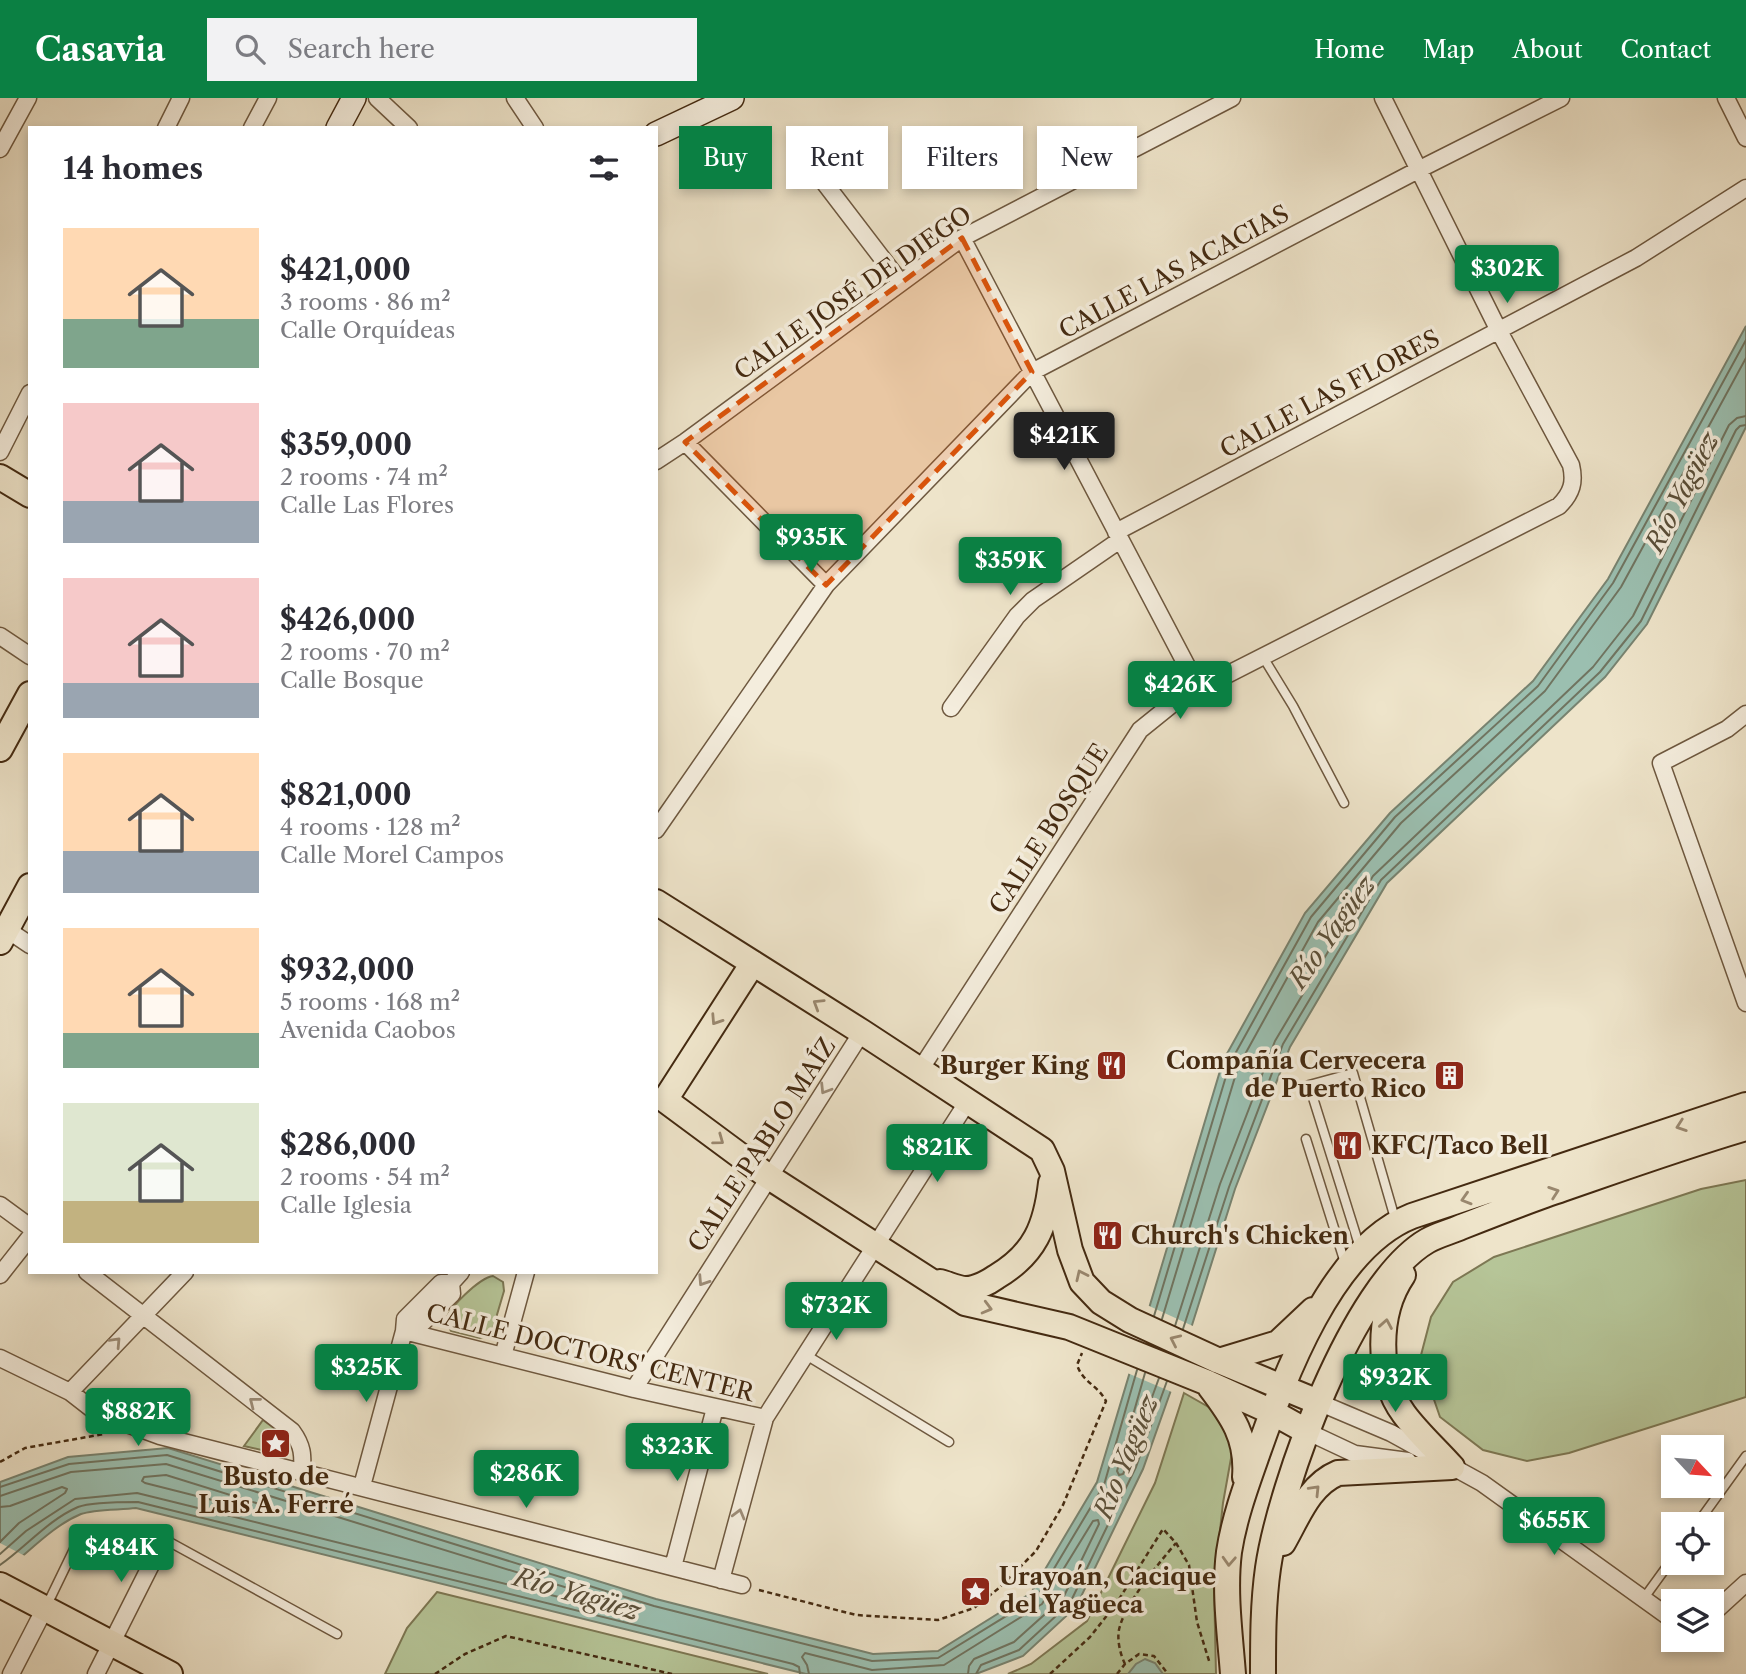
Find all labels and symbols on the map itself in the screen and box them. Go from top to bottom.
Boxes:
street label: CALLE LAS ACACIAS [1054,199,1294,345]
street label: CALLE JOSÉ DE DIEGO [729,200,977,386]
pin: $302K [1458,246,1556,305]
street label: CALLE LAS FLORES [1215,323,1444,464]
pin: $421K [1015,412,1113,472]
water label: Río Yagüez [1637,425,1727,559]
pin: $935K [762,514,860,574]
pin: $359K [961,538,1059,597]
pin: $426K [1131,662,1229,721]
street label: CALLE BOSQUE [983,738,1114,919]
water label: Río Yagüez [1280,868,1384,996]
one-way arrow [813,1000,826,1013]
one-way arrow [711,1013,724,1026]
street label: CALLE PABLO MAÍZ [681,1032,842,1257]
place label: Compañía Cervecera de Puerto Rico [1166,1046,1427,1103]
restaurant icon: Burger King [1095,1049,1129,1083]
place label: Burger King [940,1051,1090,1080]
building icon: Compañía Cervecera de Puerto Rico [1432,1058,1466,1092]
one-way arrow [821,1081,833,1094]
one-way arrow [1676,1118,1688,1132]
pin: $821K [888,1124,986,1184]
restaurant icon: KFC/Taco Bell [1331,1129,1365,1163]
place label: KFC/Taco Bell [1371,1131,1549,1160]
one-way arrow [712,1132,724,1144]
one-way arrow [1547,1186,1560,1200]
one-way arrow [1460,1191,1472,1206]
restaurant icon: Church's Chicken [1091,1219,1125,1253]
place label: Church's Chicken [1131,1221,1350,1250]
one-way arrow [1075,1270,1089,1282]
one-way arrow [698,1273,711,1286]
pin: $732K [787,1282,885,1342]
street label: CALLE DOCTORS' CENTER [423,1298,758,1408]
one-way arrow [980,1300,992,1314]
one-way arrow [1378,1318,1393,1330]
one-way arrow [1170,1335,1182,1349]
one-way arrow [108,1337,121,1350]
pin: $325K [317,1344,415,1404]
pin: $932K [1346,1354,1444,1414]
pin: $882K [89,1388,187,1448]
water label: Río Yagüez [1086,1389,1166,1525]
one-way arrow [250,1398,262,1411]
pin: $323K [628,1424,726,1483]
place icon: Busto de Luis A. Ferré [259,1426,293,1460]
north arrow [1661,1435,1724,1498]
pin: $286K [477,1450,575,1510]
place label: Busto de Luis A. Ferré [198,1462,354,1519]
one-way arrow [1307,1485,1320,1498]
pin: $655K [1505,1498,1603,1557]
one-way arrow [731,1508,745,1520]
pin: $484K [72,1524,170,1584]
one-way arrow [1222,1556,1237,1567]
water label: Río Yagüez [508,1560,646,1628]
place label: Urayoán, Cacique del Yagüeca [999,1562,1216,1619]
place icon: Urayoán, Cacique del Yagüeca [959,1574,993,1608]

